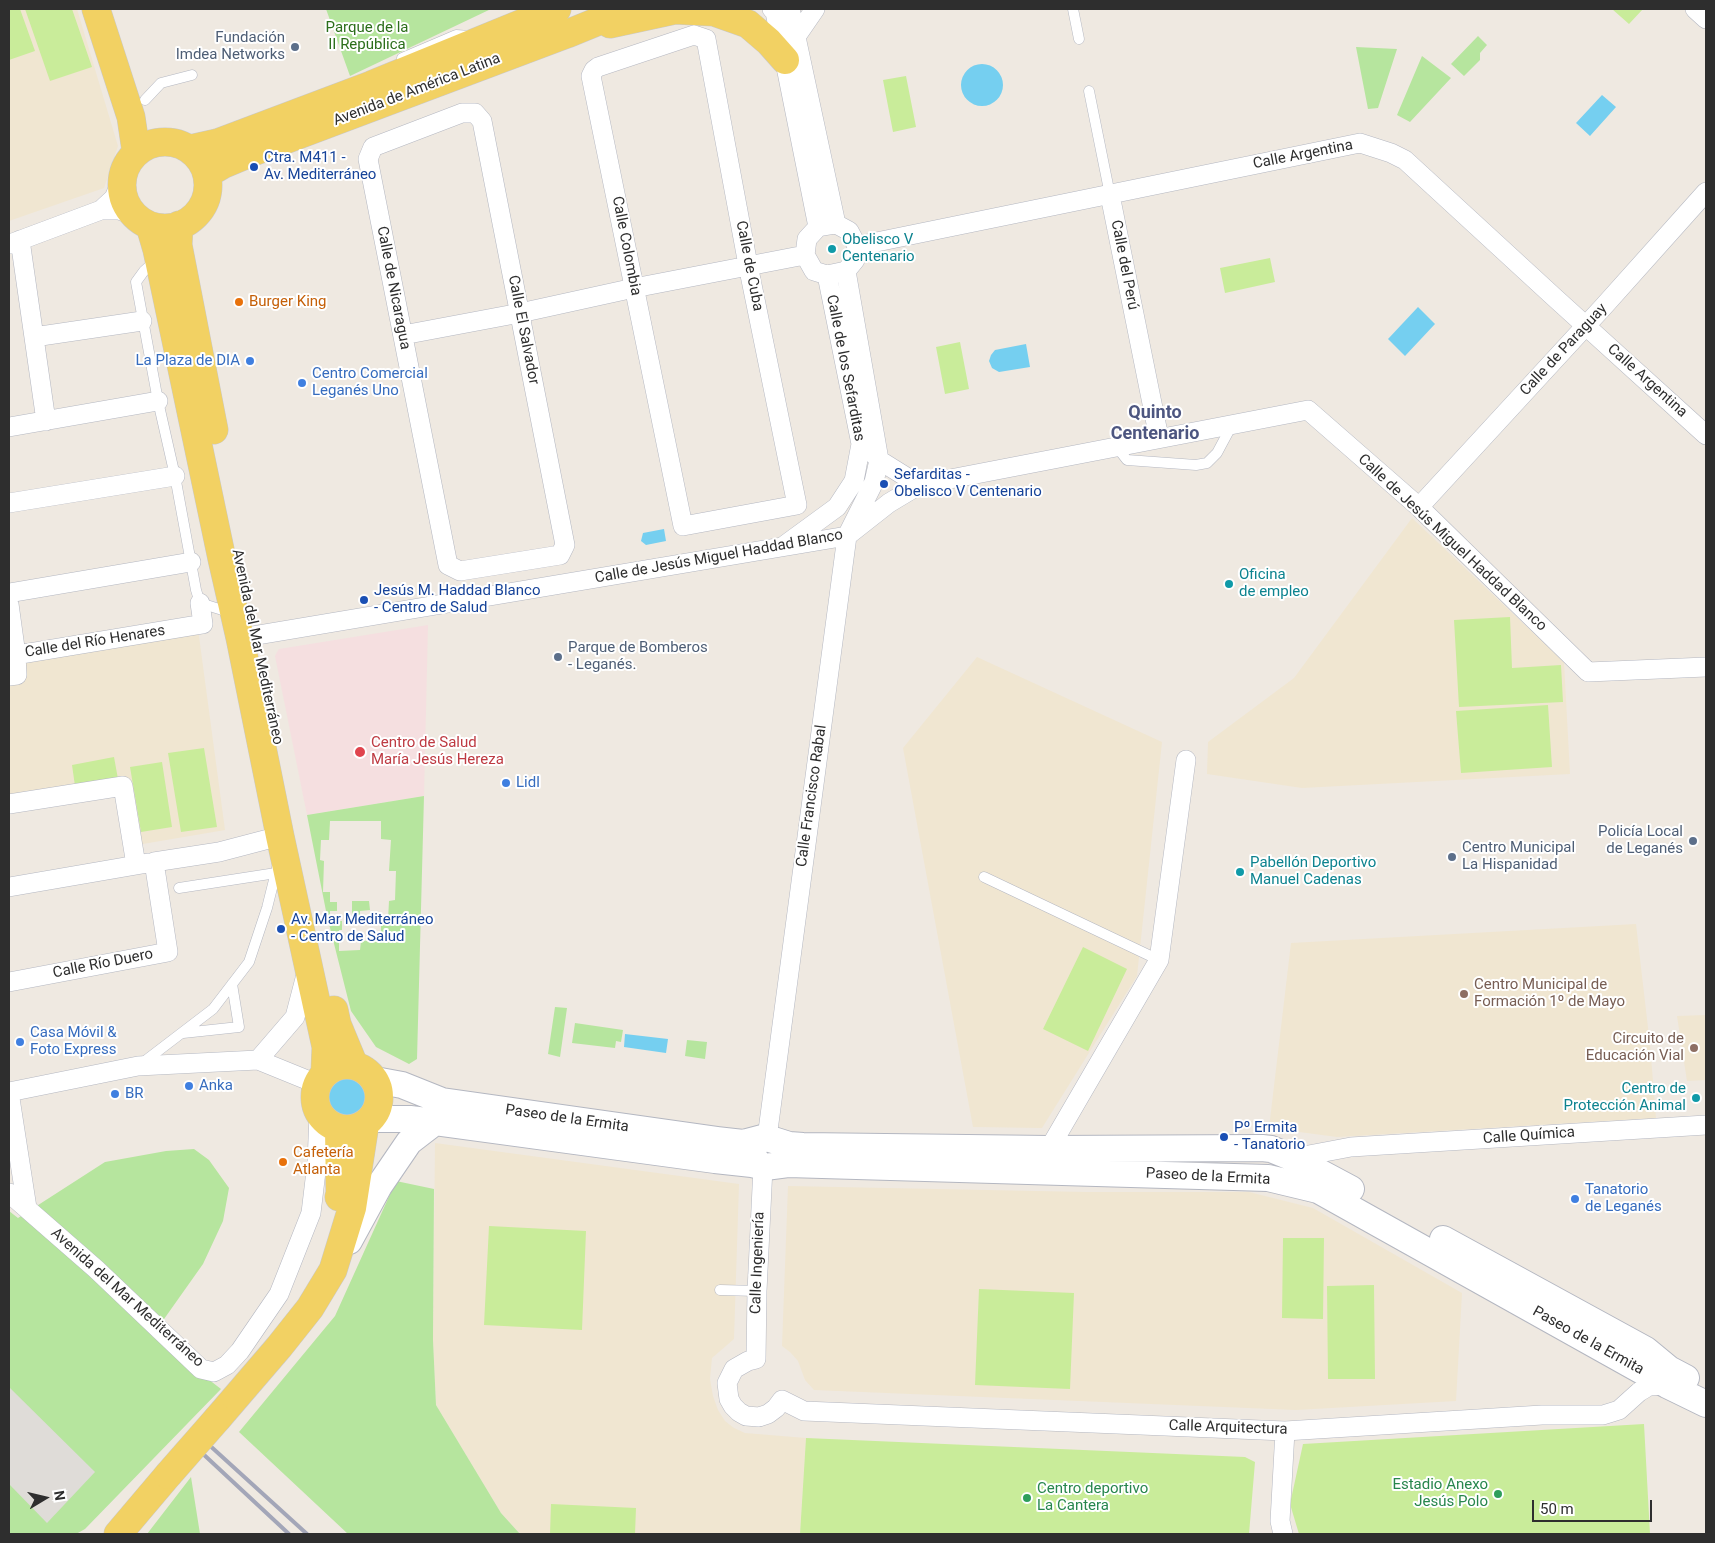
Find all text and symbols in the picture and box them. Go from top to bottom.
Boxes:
park label: Parque de la II República [326,19,408,54]
place label: Fundación Imdea Networks [176,29,285,64]
marker: Fundación Imdea Networks [289,41,301,53]
street label: Avenida de América Latina [331,50,503,130]
street label: Calle Argentina [1252,137,1354,173]
place label: Ctra. M411 - Av. Mediterráneo [264,149,376,184]
marker: Ctra. M411 - Av. Mediterráneo [248,161,260,173]
street label: Calle Colombia [608,195,644,297]
street label: Calle del Perú [1106,218,1142,312]
street label: Calle de Cuba [731,219,767,313]
street label: Calle de Nicaragua [372,225,414,351]
place label: Obelisco V Centenario [842,231,915,266]
marker: Obelisco V Centenario [826,243,838,255]
street label: Calle El Salvador [504,274,542,386]
place label: Burger King [249,293,327,311]
street label: Calle de los Sefarditas [822,293,868,443]
marker: Burger King [233,296,245,308]
street label: Calle de Paraguay [1517,300,1611,400]
street label: Calle Argentina [1603,340,1691,422]
place label: La Plaza de DIA [135,352,240,370]
marker: La Plaza de DIA [244,355,256,367]
place label: Centro Comercial Leganés Uno [312,365,428,400]
marker: Centro Comercial Leganés Uno [296,377,308,389]
district label: Quinto Centenario [1111,402,1199,444]
street label: Calle de Jesús Miguel Haddad Blanco [1354,451,1550,635]
place label: Sefarditas - Obelisco V Centenario [894,466,1042,501]
marker: Sefarditas - Obelisco V Centenario [878,478,890,490]
street label: Calle de Jesús Miguel Haddad Blanco [594,526,844,588]
street label: Avenida del Mar Mediterráneo [227,548,287,746]
place label: Oficina de empleo [1239,566,1309,601]
marker: Oficina de empleo [1223,578,1235,590]
place label: Jesús M. Haddad Blanco - Centro de Salud [374,582,540,617]
marker: Jesús M. Haddad Blanco - Centro de Salud [358,594,370,606]
street label: Calle del Río Henares [24,622,166,662]
place label: Parque de Bomberos - Leganés. [568,639,708,674]
marker: Parque de Bomberos - Leganés. [552,651,564,663]
street label: Calle Francisco Rabal [793,724,831,868]
place label: Centro de Salud María Jesús Hereza [371,734,504,769]
marker: Centro de Salud María Jesús Hereza [353,745,367,759]
place label: Lidl [516,774,540,792]
marker: Lidl [500,777,512,789]
place label: Policía Local de Leganés [1598,823,1683,858]
marker: Policía Local de Leganés [1687,835,1699,847]
place label: Centro Municipal La Hispanidad [1462,839,1575,874]
marker: Centro Municipal La Hispanidad [1446,851,1458,863]
place label: Pabellón Deportivo Manuel Cadenas [1250,854,1376,889]
marker: Pabellón Deportivo Manuel Cadenas [1234,866,1246,878]
place label: Av. Mar Mediterráneo - Centro de Salud [291,911,433,946]
marker: Av. Mar Mediterráneo - Centro de Salud [275,923,287,935]
street label: Calle Río Duero [51,945,155,983]
place label: Centro Municipal de Formación 1º de Mayo [1474,976,1625,1011]
marker: Centro Municipal de Formación 1º de Mayo [1458,988,1470,1000]
place label: Casa Móvil & Foto Express [30,1024,117,1059]
place label: Circuito de Educación Vial [1586,1030,1684,1065]
marker: Casa Móvil & Foto Express [14,1036,26,1048]
marker: Circuito de Educación Vial [1688,1042,1700,1054]
place label: Anka [199,1077,233,1095]
marker: Anka [183,1080,195,1092]
place label: Centro de Protección Animal [1564,1080,1686,1115]
place label: BR [125,1085,144,1103]
marker: BR [109,1088,121,1100]
marker: Centro de Protección Animal [1690,1092,1702,1104]
street label: Paseo de la Ermita [504,1101,630,1137]
place label: Pº Ermita - Tanatorio [1234,1119,1305,1154]
street label: Calle Química [1482,1124,1576,1148]
marker: Pº Ermita - Tanatorio [1218,1131,1230,1143]
place label: Cafetería Atlanta [293,1144,354,1179]
marker: Cafetería Atlanta [277,1156,289,1168]
street label: Paseo de la Ermita [1145,1165,1271,1189]
place label: Tanatorio de Leganés [1585,1181,1662,1216]
marker: Tanatorio de Leganés [1569,1193,1581,1205]
street label: Calle Ingeniería [747,1211,769,1315]
street label: Avenida del Mar Mediterráneo [47,1225,207,1371]
street label: Paseo de la Ermita [1529,1303,1647,1379]
street label: Calle Arquitectura [1168,1417,1288,1439]
north arrow [20,1473,70,1523]
place label: Estadio Anexo Jesús Polo [1392,1476,1488,1511]
place label: Centro deportivo La Cantera [1037,1480,1148,1515]
marker: Estadio Anexo Jesús Polo [1492,1488,1504,1500]
text: N [51,1490,68,1502]
scale bar [1535,1490,1655,1522]
marker: Centro deportivo La Cantera [1021,1492,1033,1504]
text: 50 m [1540,1500,1574,1518]

